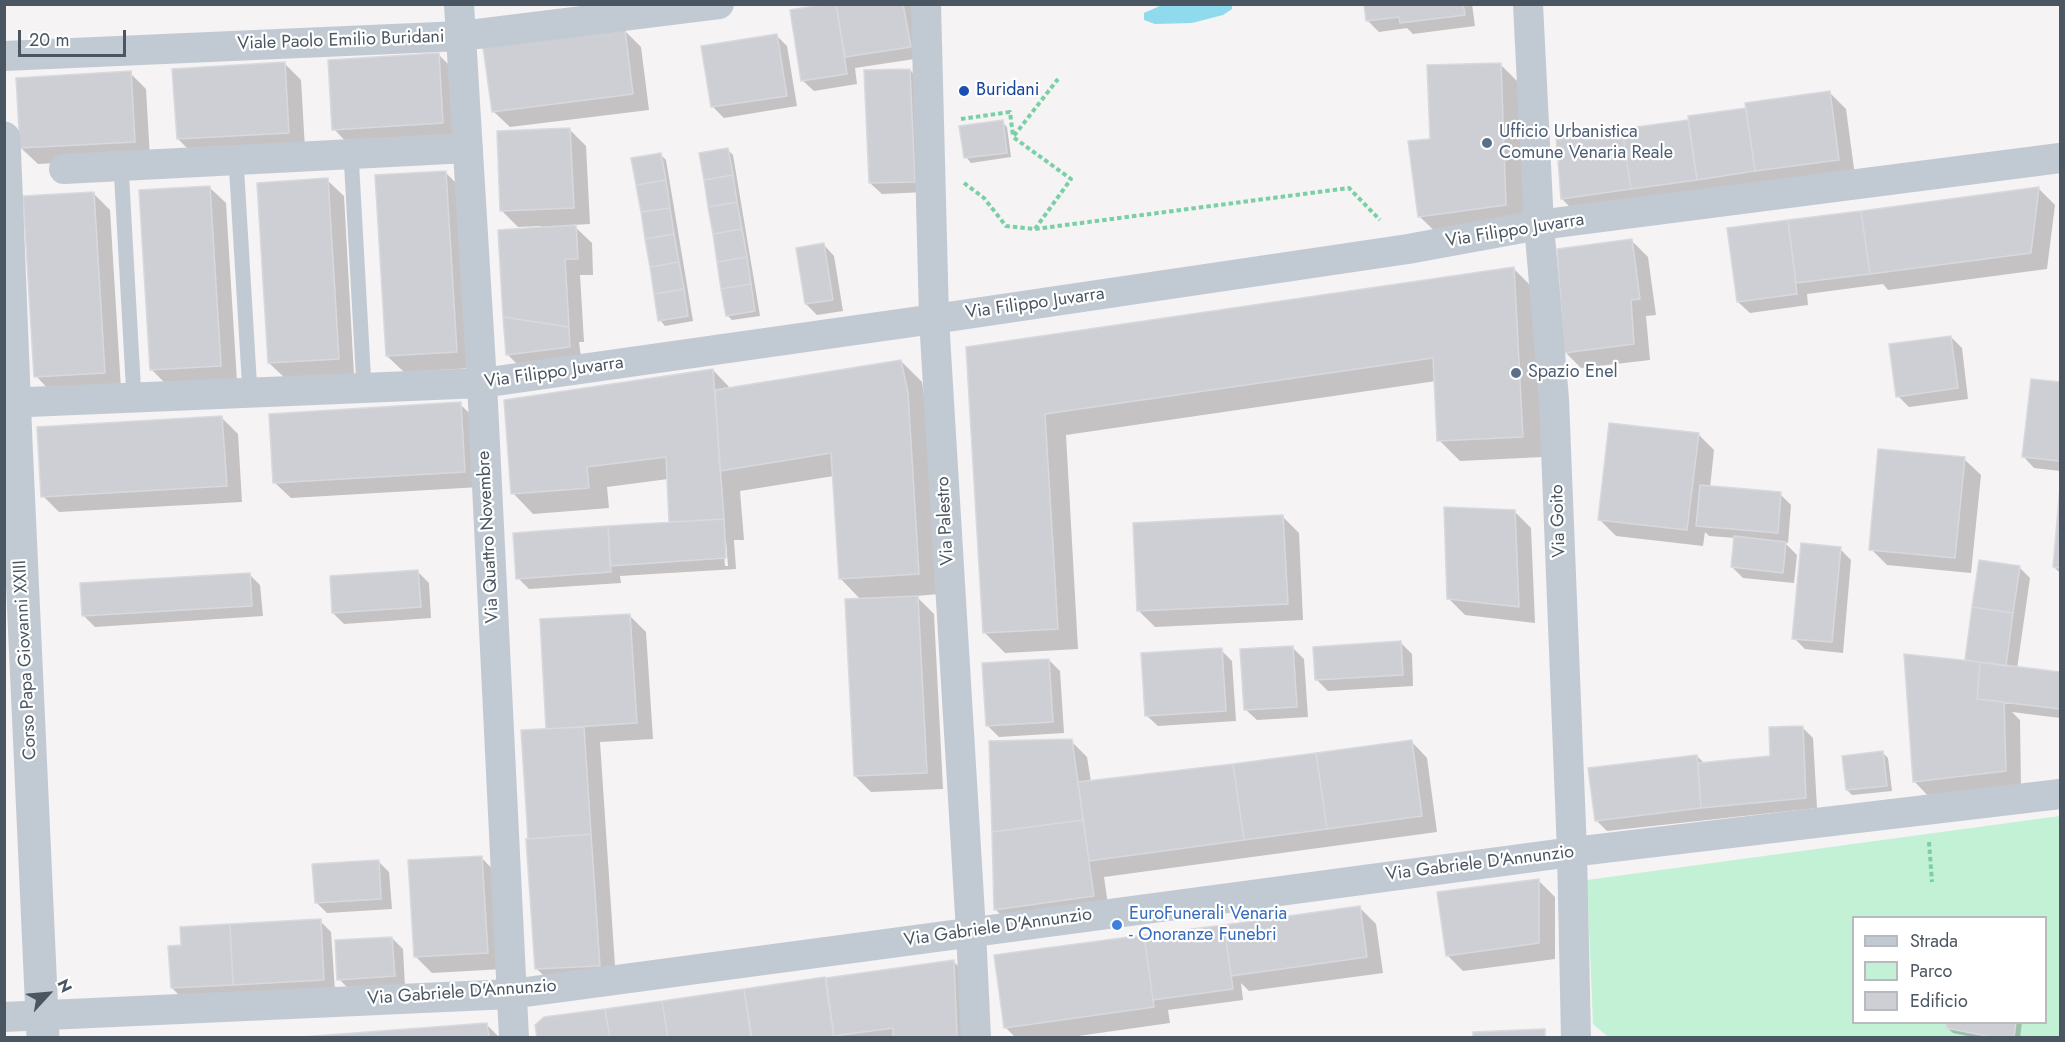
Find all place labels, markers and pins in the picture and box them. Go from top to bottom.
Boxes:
place label: Buridani [976,80,1039,102]
marker: Buridani [957,84,971,98]
place label: Ufficio Urbanistica Comune Venaria Reale [1499,122,1673,164]
marker: Ufficio Urbanistica Comune Venaria Reale [1480,136,1494,150]
place label: Spazio Enel [1528,362,1618,384]
marker: Spazio Enel [1509,366,1523,380]
place label: EuroFunerali Venaria - Onoranze Funebri [1129,904,1287,946]
marker: EuroFunerali Venaria - Onoranze Funebri [1110,918,1124,932]

